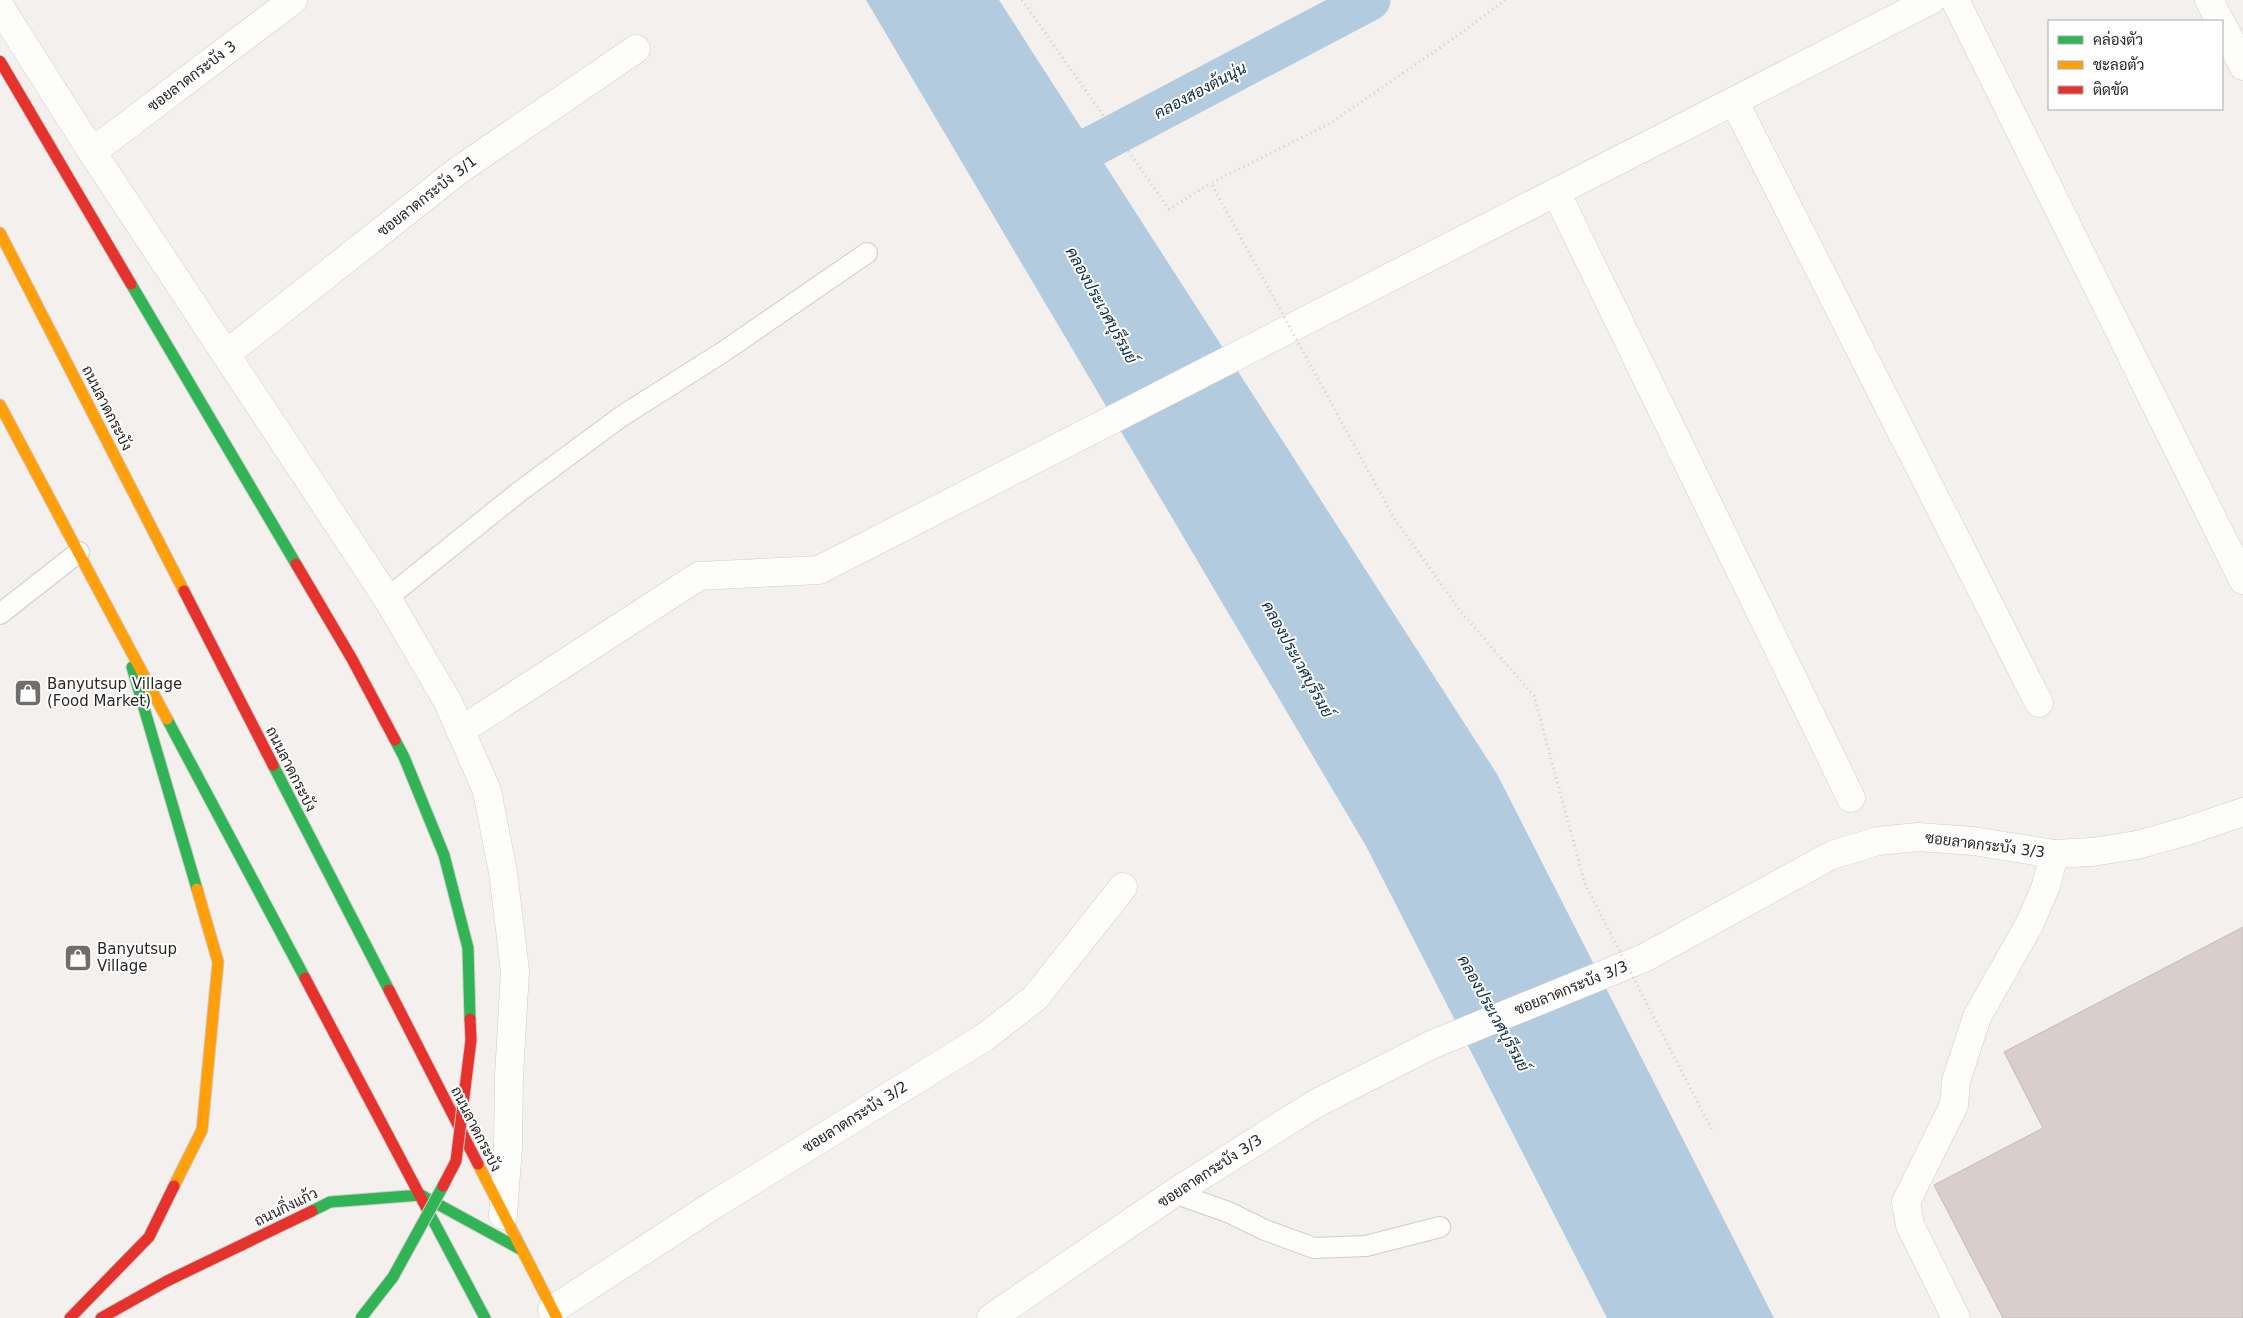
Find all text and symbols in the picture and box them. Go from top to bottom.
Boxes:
legend [2048,20,2223,110]
text: คล่องตัว [2093,30,2143,49]
street label: ซอยลาดกระบัง 3 [144,37,240,115]
water label: คลองสองต้นนุ่น [1150,56,1251,124]
text: ชะลอตัว [2093,56,2144,74]
text: ติดขัด [2093,81,2129,99]
street label: ซอยลาดกระบัง 3/1 [374,152,480,240]
water label: คลองประเวศบุรีรมย์ [1060,242,1145,369]
street label: ถนนลาดกระบัง [78,362,136,454]
water label: คลองประเวศบุรีรมย์ [1256,596,1341,723]
place label: Banyutsup Village (Food Market) [47,675,182,710]
shop icon: Banyutsup Village (Food Market) [13,678,43,708]
street label: ถนนลาดกระบัง [262,723,320,815]
street label: ซอยลาดกระบัง 3/3 [1924,829,2046,861]
place label: Banyutsup Village [97,940,177,975]
shop icon: Banyutsup Village [63,943,93,973]
water label: คลองประเวศบุรีรมย์ [1452,950,1537,1077]
street label: ซอยลาดกระบัง 3/3 [1512,957,1630,1019]
street label: ซอยลาดกระบัง 3/2 [799,1077,911,1157]
street label: ถนนลาดกระบัง [447,1083,505,1175]
street label: ซอยลาดกระบัง 3/3 [1154,1131,1266,1211]
street label: ถนนกิ่งแก้ว [249,1179,321,1230]

